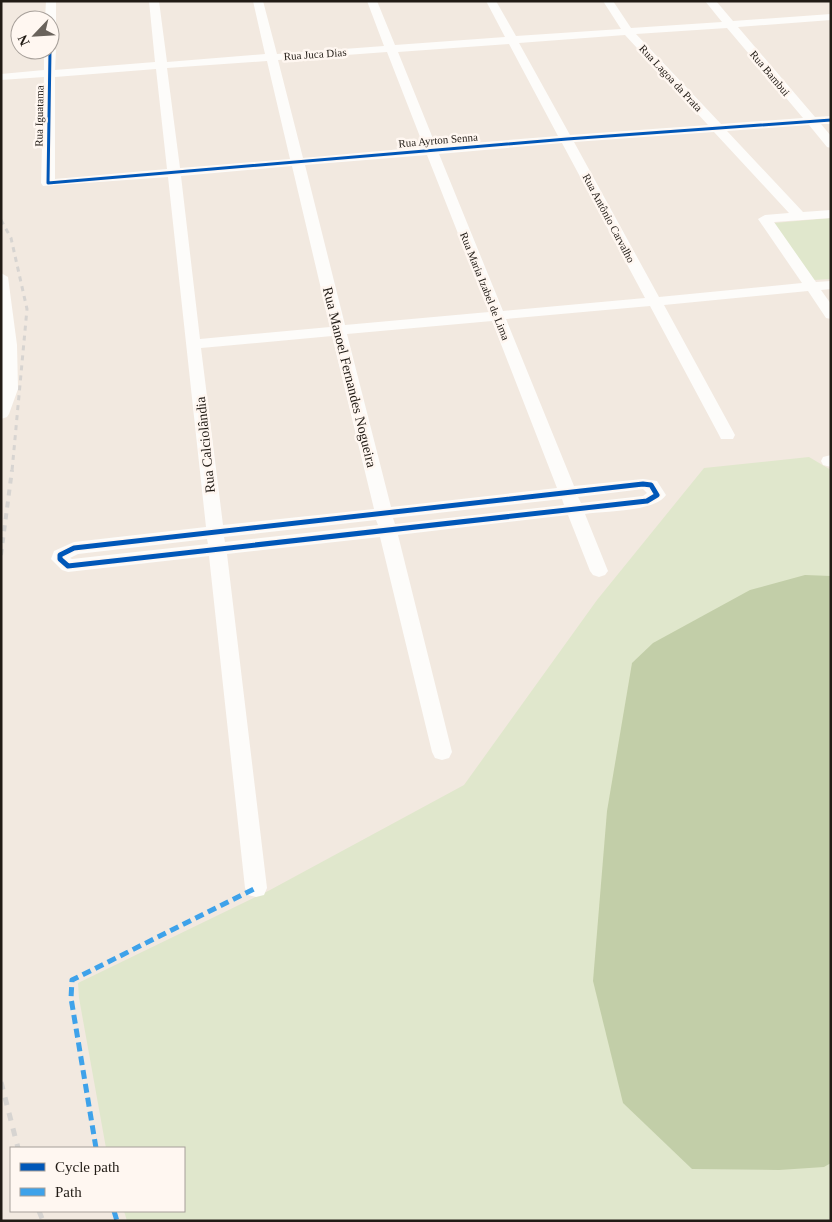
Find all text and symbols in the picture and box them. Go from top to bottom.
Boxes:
north arrow [10,10,60,60]
text: N [15,33,33,48]
street label: Rua Lagoa da Prata [637,42,705,114]
street label: Rua Juca Dias [283,46,347,62]
street label: Rua Bambui [748,48,792,98]
street label: Rua Iguatama [32,85,46,147]
street label: Rua Ayrton Senna [398,131,478,149]
street label: Rua Antônio Carvalho [580,171,638,265]
street label: Rua Maria Izabel de Lima [458,230,512,342]
street label: Rua Manoel Fernandes Nogueira [320,285,379,470]
street label: Rua Calciolândia [193,395,218,494]
legend [10,1147,185,1212]
text: Cycle path [55,1159,120,1175]
text: Path [55,1184,82,1200]

